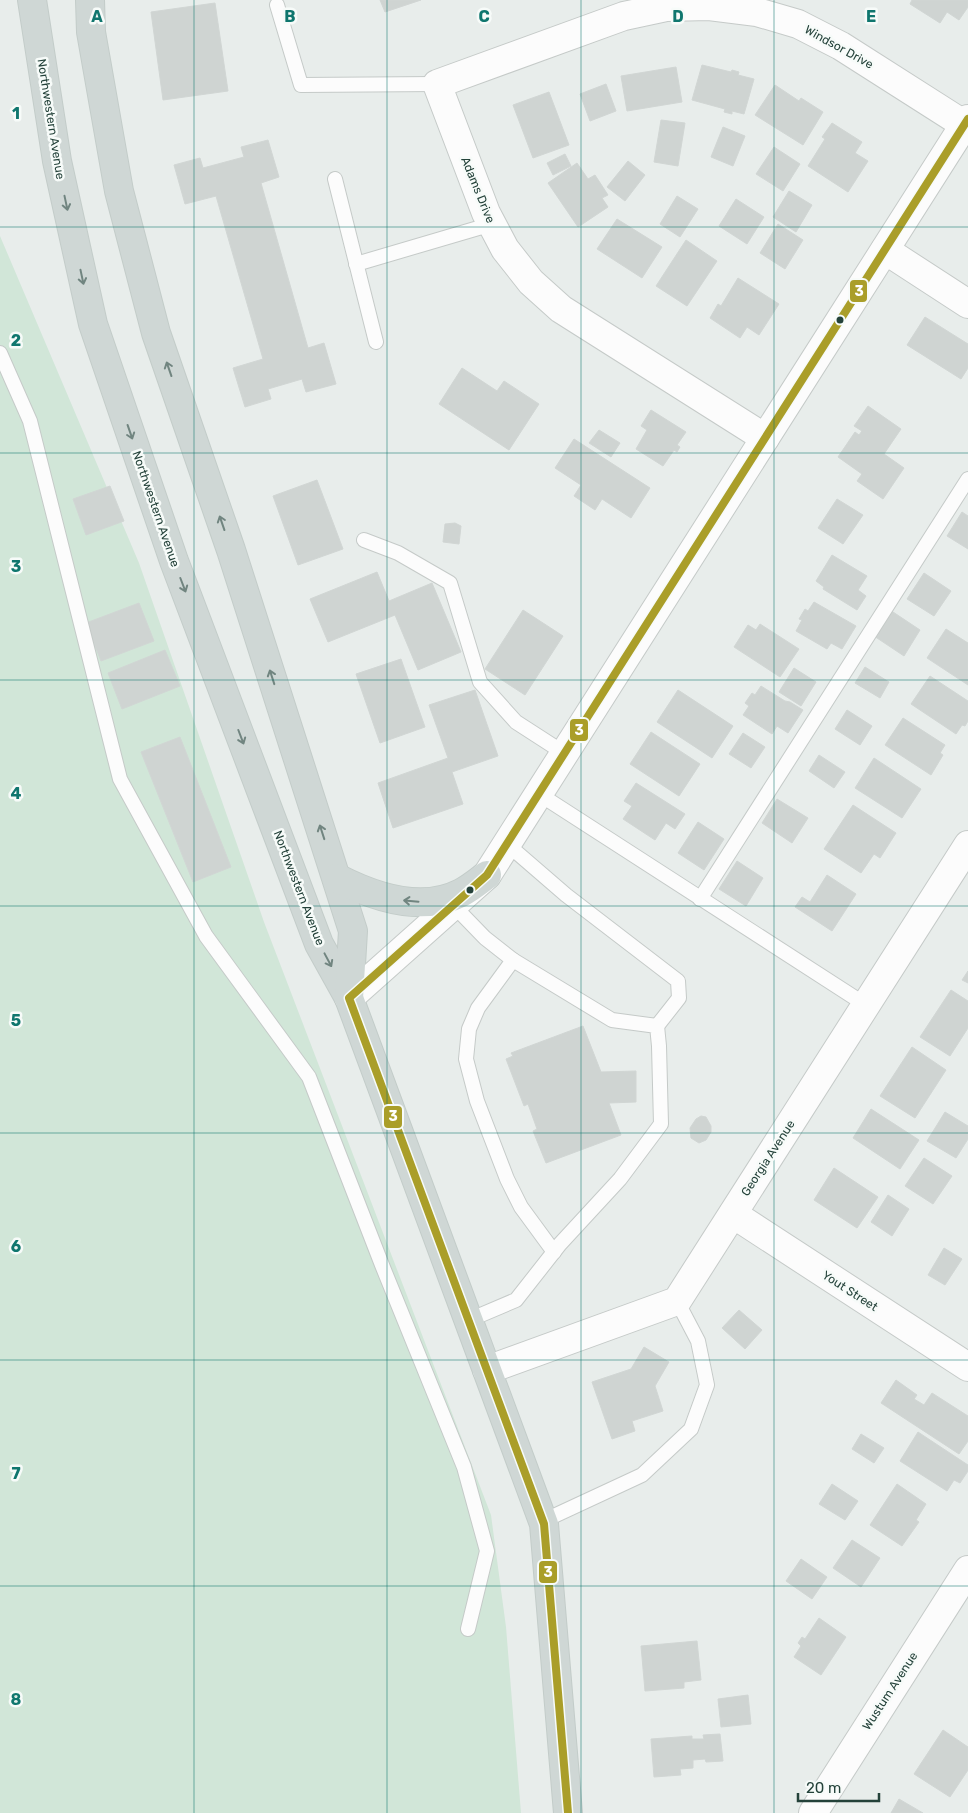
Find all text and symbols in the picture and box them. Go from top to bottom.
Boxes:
text: A [91,7,103,26]
text: B [284,7,296,26]
text: C [478,7,490,26]
text: D [672,7,684,26]
text: E [866,7,876,26]
street label: Windsor Drive [802,22,876,72]
street label: Northwestern Avenue [35,58,67,181]
text: 1 [12,104,20,123]
street label: Adams Drive [458,155,498,225]
one-way arrow [62,195,71,211]
one-way arrow [78,268,87,284]
line badge: 3 [849,279,868,303]
text: 3 [854,283,864,300]
unlabelled marker [835,315,845,325]
text: 2 [11,331,21,350]
one-way arrow [163,362,173,378]
one-way arrow [125,424,135,440]
street label: Northwestern Avenue [130,449,183,569]
one-way arrow [217,516,226,531]
text: 3 [11,557,21,576]
one-way arrow [179,577,188,593]
one-way arrow [267,670,277,686]
line badge: 3 [569,718,589,742]
text: 3 [574,722,584,739]
one-way arrow [237,729,246,745]
text: 4 [11,784,22,803]
one-way arrow [317,825,326,840]
street label: Northwestern Avenue [271,829,327,948]
unlabelled marker [465,885,475,895]
one-way arrow [403,896,419,906]
one-way arrow [324,952,333,967]
text: 5 [11,1011,21,1030]
line badge: 3 [383,1105,403,1129]
text: 3 [388,1108,398,1125]
street label: Georgia Avenue [738,1117,798,1199]
text: 6 [11,1237,21,1256]
street label: Yout Street [820,1268,881,1314]
text: 7 [11,1464,21,1483]
line badge: 3 [538,1560,558,1584]
text: 3 [543,1564,553,1581]
street label: Wustum Avenue [860,1649,921,1733]
text: 8 [11,1690,22,1709]
scale bar [798,1770,879,1802]
text: 20 m [806,1779,841,1797]

